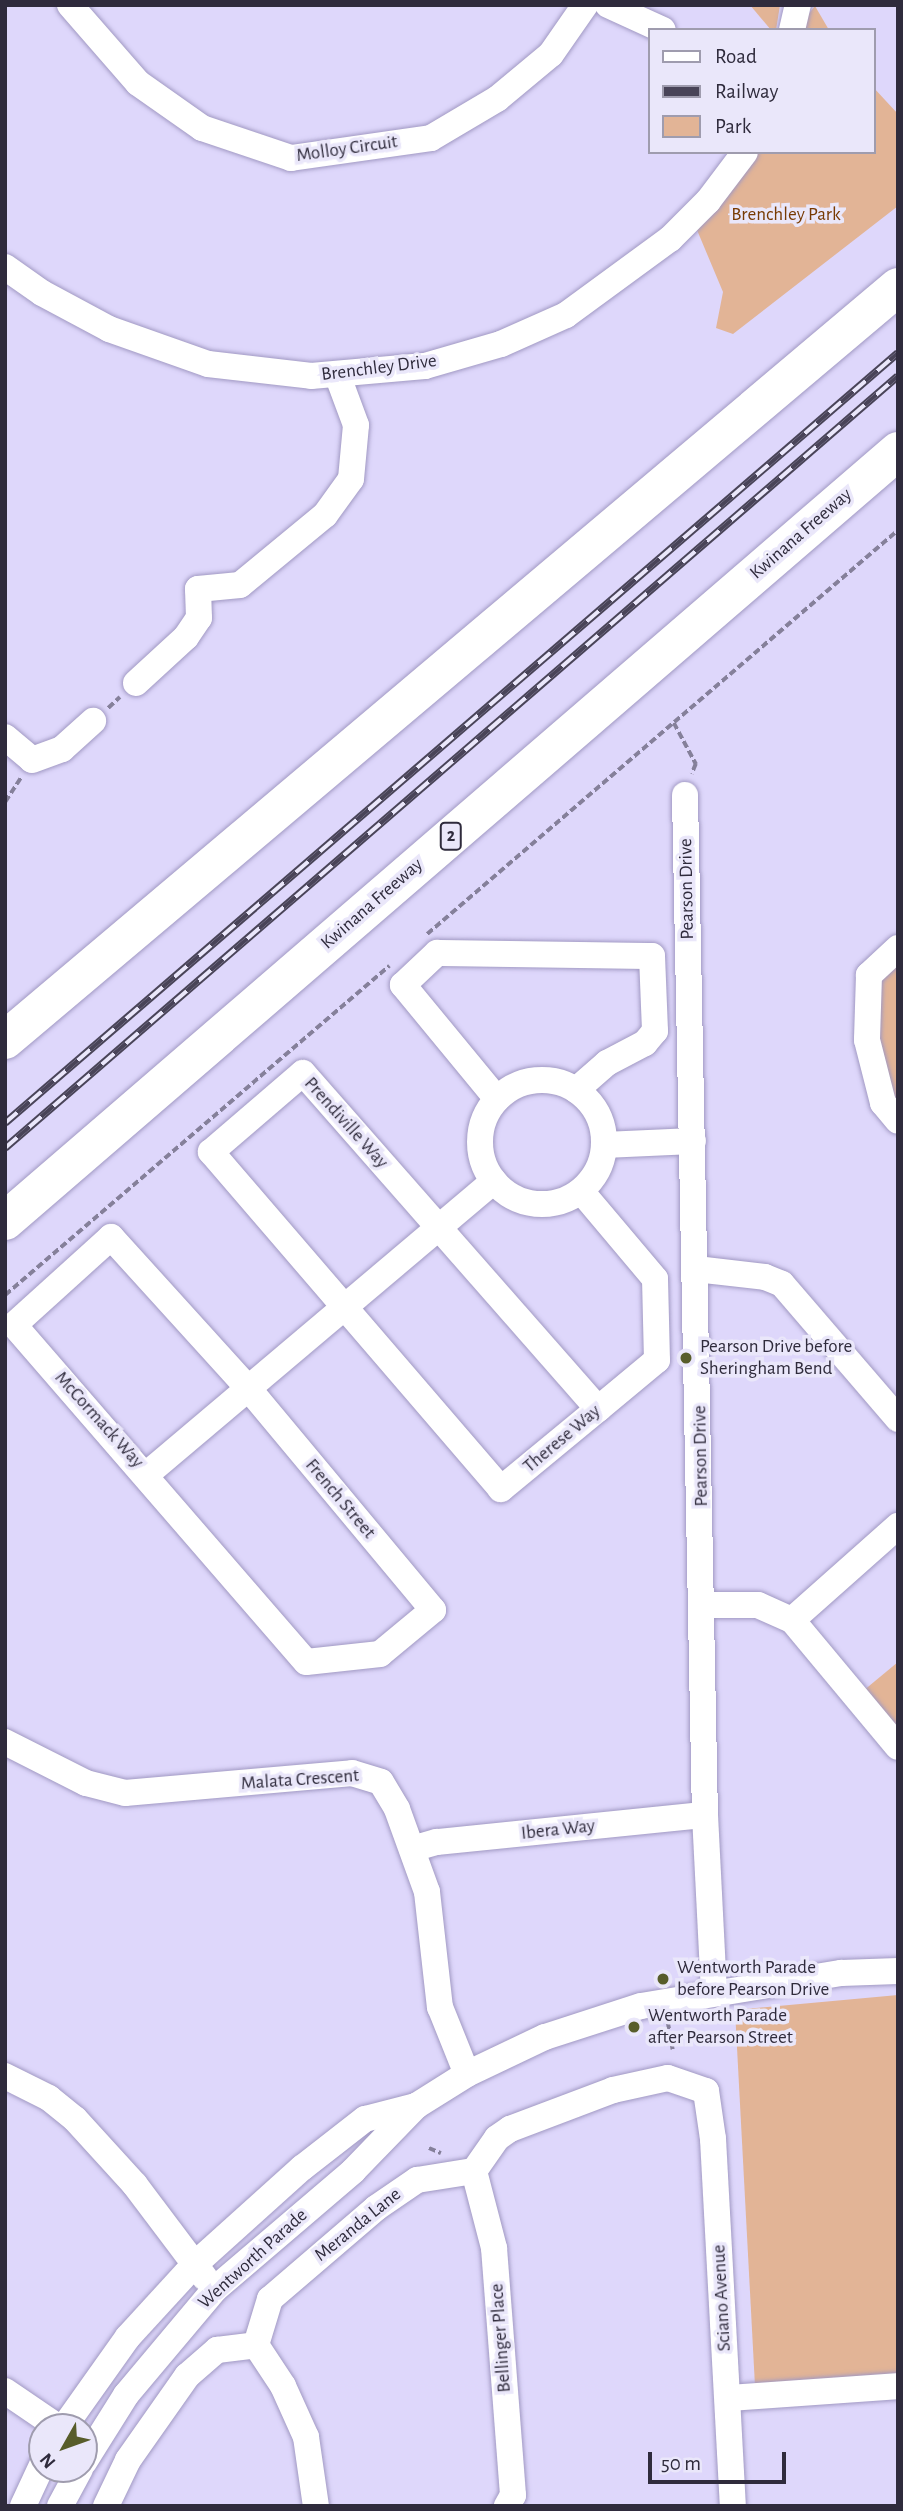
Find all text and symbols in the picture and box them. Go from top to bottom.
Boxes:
legend [648,28,875,154]
text: Road [715,46,757,67]
text: Railway [715,81,778,102]
text: Park [715,116,751,137]
street label: Molloy Circuit [295,131,399,167]
park label: Brenchley Park [731,204,841,226]
street label: Brenchley Drive [320,350,438,386]
street label: Kwinana Freeway [745,484,857,584]
road number: 2 [439,822,463,850]
street label: Pearson Drive [675,838,699,940]
street label: Kwinana Freeway [316,854,428,954]
street label: Prendiville Way [299,1073,393,1173]
place label: Pearson Drive before Sheringham Bend [700,1336,852,1380]
marker: Pearson Drive before Sheringham Bend [678,1350,694,1366]
street label: McCormack Way [50,1367,148,1473]
street label: Therese Way [519,1400,605,1478]
street label: Pearson Drive [689,1405,713,1507]
street label: French Street [300,1454,380,1544]
street label: Malata Crescent [240,1764,360,1796]
street label: Ibera Way [520,1815,596,1845]
place label: Wentworth Parade before Pearson Drive [677,1957,829,2001]
marker: Wentworth Parade before Pearson Drive [655,1971,671,1987]
place label: Wentworth Parade after Pearson Street [648,2005,793,2049]
marker: Wentworth Parade after Pearson Street [626,2019,642,2035]
street label: Meranda Lane [310,2183,406,2267]
street label: Wentworth Parade [194,2204,312,2314]
street label: Sciano Avenue [708,2244,736,2352]
street label: Bellinger Place [486,2283,516,2393]
north arrow [28,2413,98,2483]
scale bar [651,2438,789,2482]
text: N [37,2449,60,2472]
text: 50 m [661,2453,701,2474]

